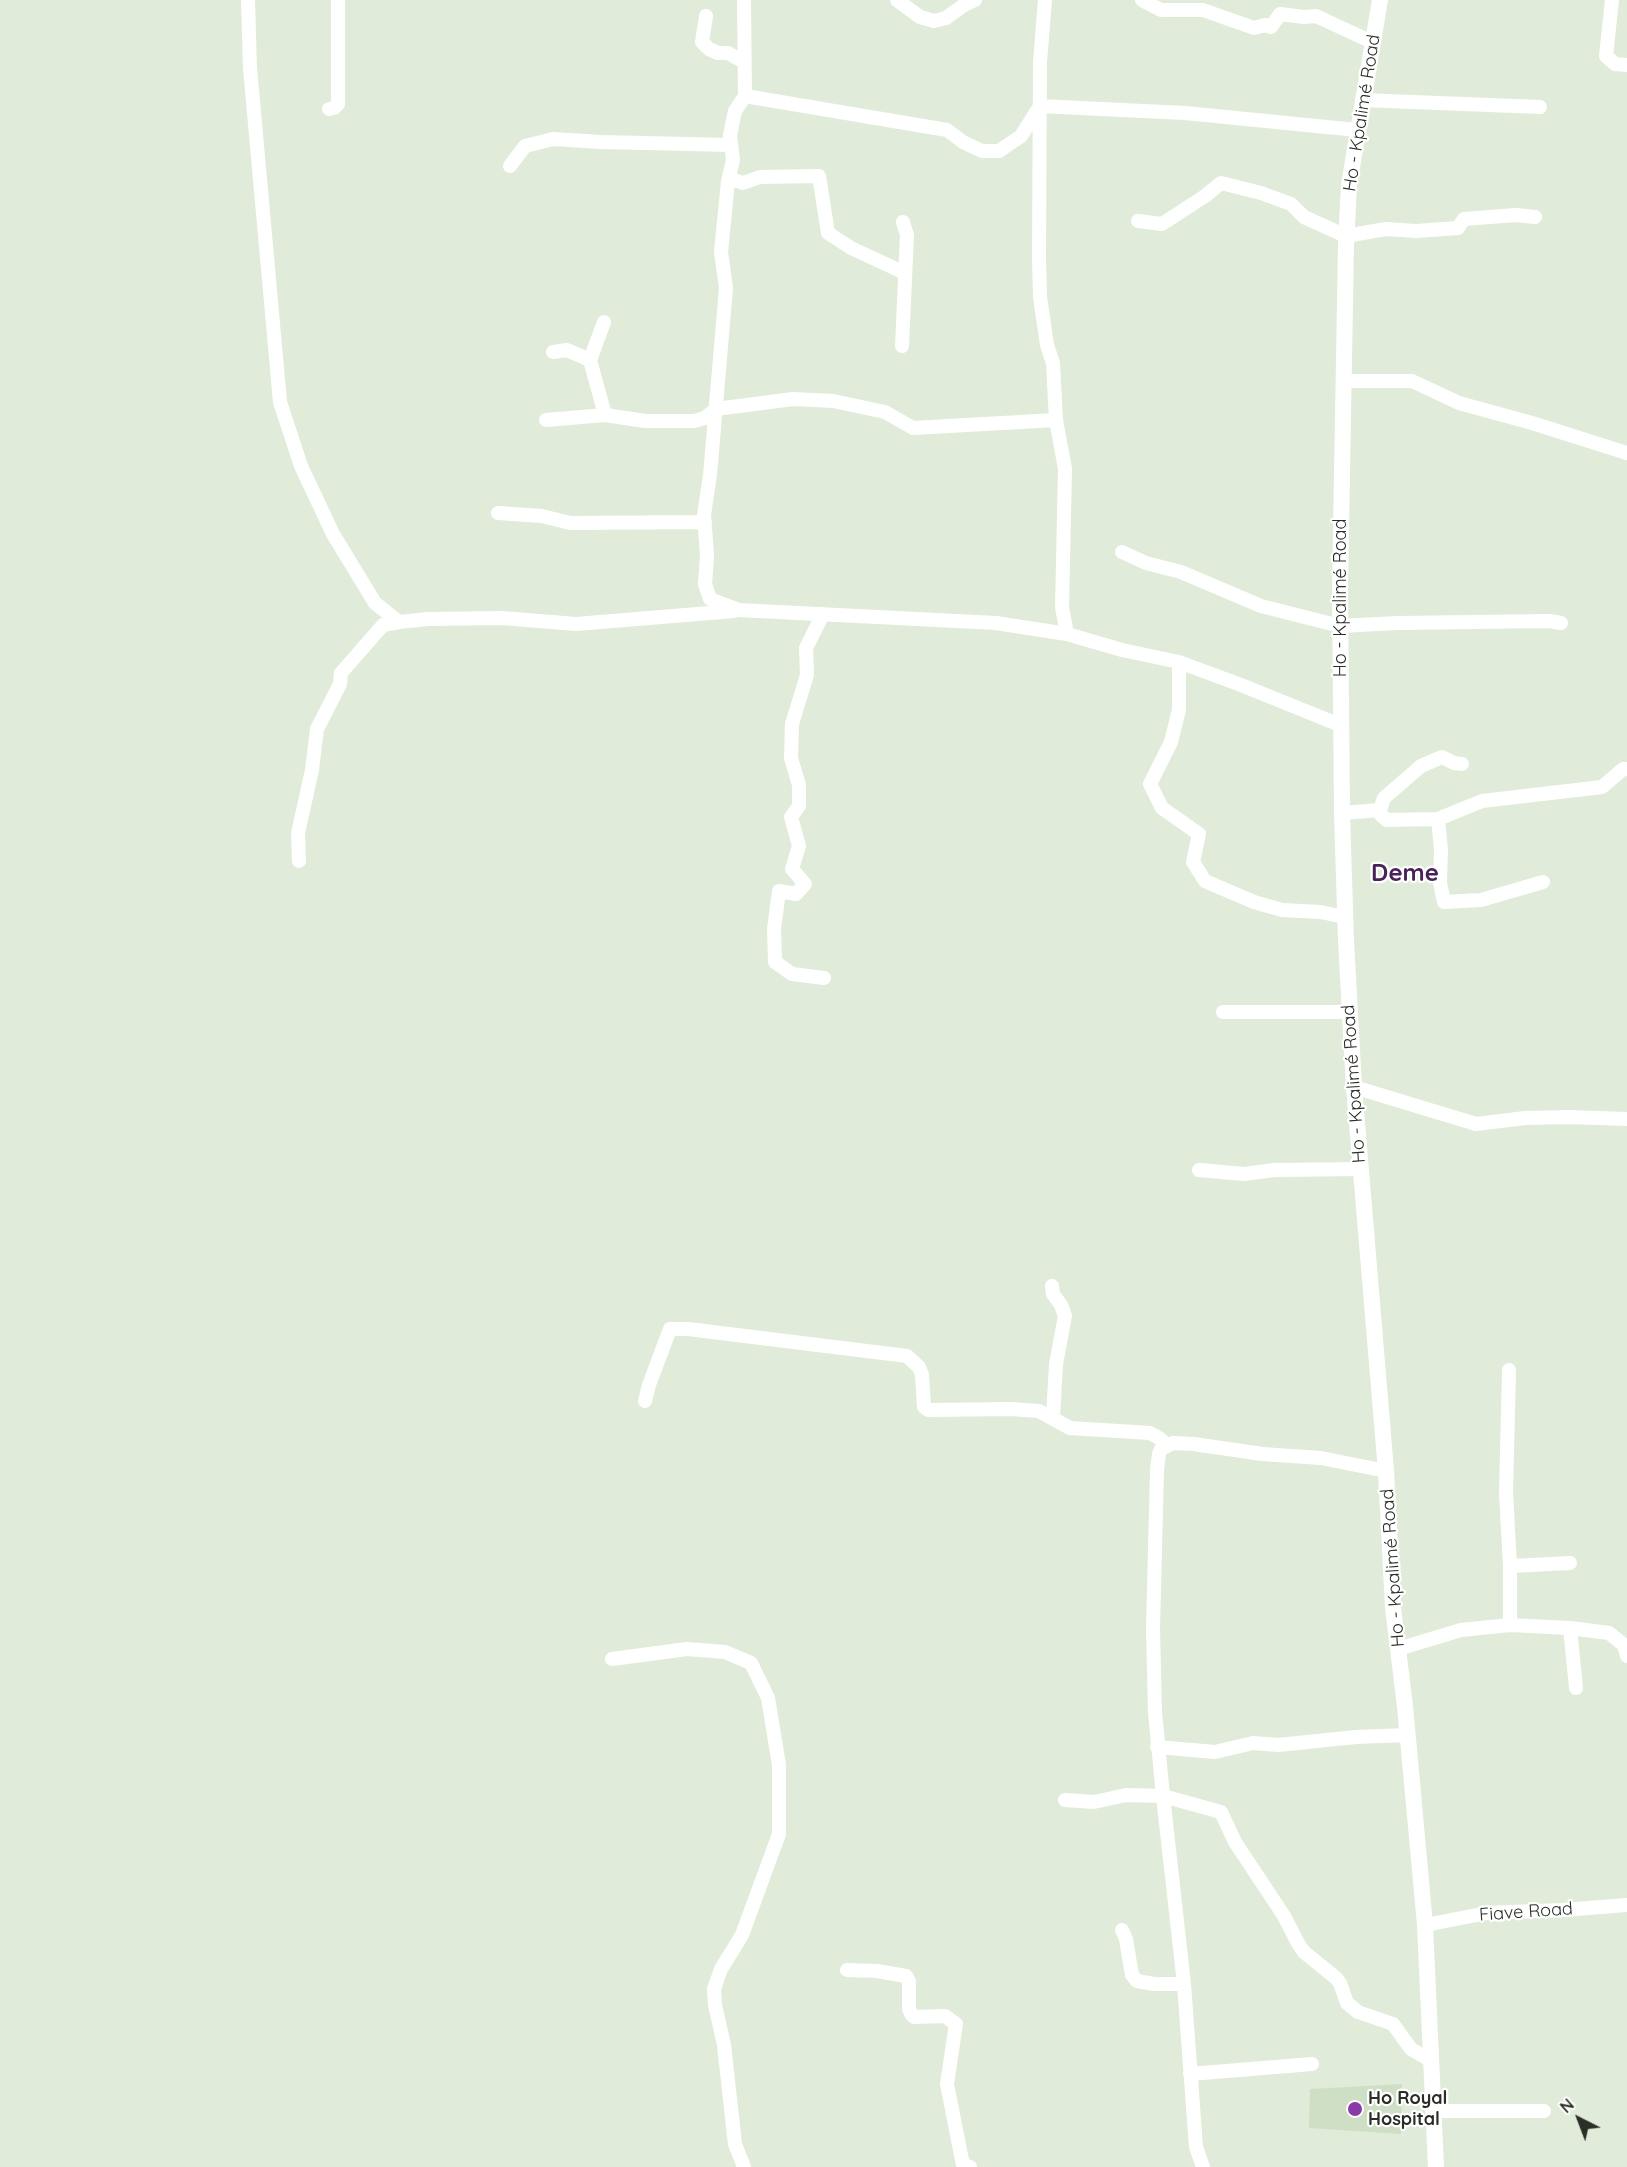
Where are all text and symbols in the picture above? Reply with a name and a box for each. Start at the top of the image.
street label: Ho - Kpalimé Road [1339,33,1385,193]
street label: Ho - Kpalimé Road [1330,519,1352,677]
district label: Deme [1371,860,1439,888]
street label: Ho - Kpalimé Road [1338,1004,1370,1164]
street label: Ho - Kpalimé Road [1377,1488,1409,1648]
street label: Fiave Road [1478,1898,1574,1926]
place label: Ho Royal Hospital [1368,2088,1447,2130]
north arrow [1549,2089,1609,2149]
text: N [1556,2094,1578,2117]
marker: Ho Royal Hospital [1346,2100,1364,2118]

